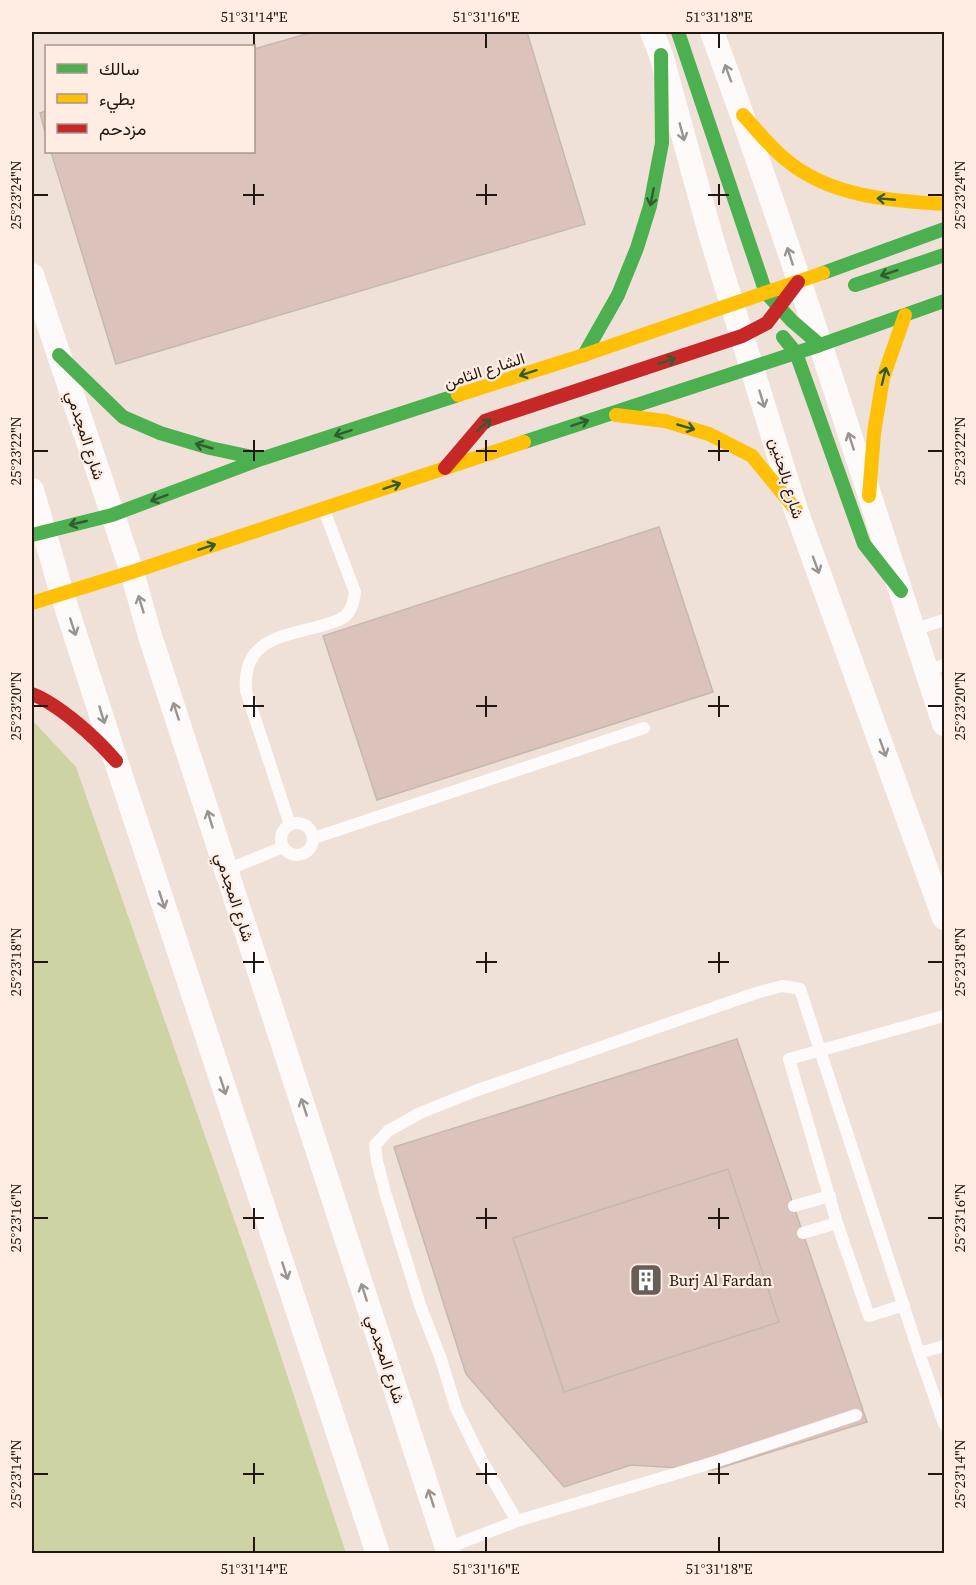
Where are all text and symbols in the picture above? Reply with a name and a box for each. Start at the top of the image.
text: 51°31'14"E [220,6,288,27]
text: 51°31'16"E [452,6,520,27]
text: 51°31'18"E [685,6,753,27]
legend [45,45,255,153]
text: سالك [99,56,139,81]
one-way arrow [721,65,732,83]
text: بطيء [99,86,135,114]
text: مزدحم [99,116,146,141]
one-way arrow [677,122,688,141]
text: 25°23'24"N [5,160,26,230]
text: 25°23'24"N [949,160,970,230]
one-way arrow [646,186,657,206]
one-way arrow [877,193,897,204]
one-way arrow [783,247,794,266]
one-way arrow [880,269,899,280]
street label: الشارع الثامن [441,347,528,394]
one-way arrow [657,354,676,365]
one-way arrow [879,367,891,386]
one-way arrow [519,368,538,379]
street label: شارع المجدمي [58,388,111,483]
one-way arrow [757,389,768,408]
text: 25°23'22"N [5,416,26,486]
text: 25°23'22"N [949,416,970,486]
one-way arrow [570,417,589,428]
one-way arrow [476,418,491,432]
one-way arrow [676,422,695,434]
one-way arrow [334,428,353,439]
one-way arrow [845,432,856,451]
street label: شارع بالحنين [763,435,810,521]
one-way arrow [195,440,214,451]
one-way arrow [382,480,401,491]
one-way arrow [150,493,169,504]
one-way arrow [69,518,88,529]
one-way arrow [197,541,216,552]
one-way arrow [811,555,822,574]
one-way arrow [135,595,146,614]
one-way arrow [68,617,79,636]
text: 25°23'20"N [5,671,26,741]
text: 25°23'20"N [949,671,970,741]
one-way arrow [169,702,180,721]
one-way arrow [97,705,108,724]
one-way arrow [878,738,889,757]
one-way arrow [204,810,215,829]
street label: شارع المجدمي [207,850,260,945]
one-way arrow [158,890,169,909]
text: 25°23'18"N [5,927,26,997]
text: 25°23'18"N [949,927,970,997]
one-way arrow [219,1076,230,1095]
one-way arrow [297,1098,308,1117]
text: 25°23'16"N [5,1183,26,1253]
text: 25°23'16"N [949,1183,970,1253]
one-way arrow [280,1261,291,1280]
building icon: Burj Al Fardan [628,1262,664,1298]
place label: Burj Al Fardan [669,1269,772,1291]
one-way arrow [358,1283,369,1302]
street label: شارع المجدمي [358,1312,411,1407]
text: 25°23'14"N [5,1439,26,1509]
text: 25°23'14"N [949,1439,970,1509]
one-way arrow [425,1489,436,1508]
text: 51°31'14"E [220,1558,288,1579]
text: 51°31'16"E [452,1558,520,1579]
text: 51°31'18"E [685,1558,753,1579]

